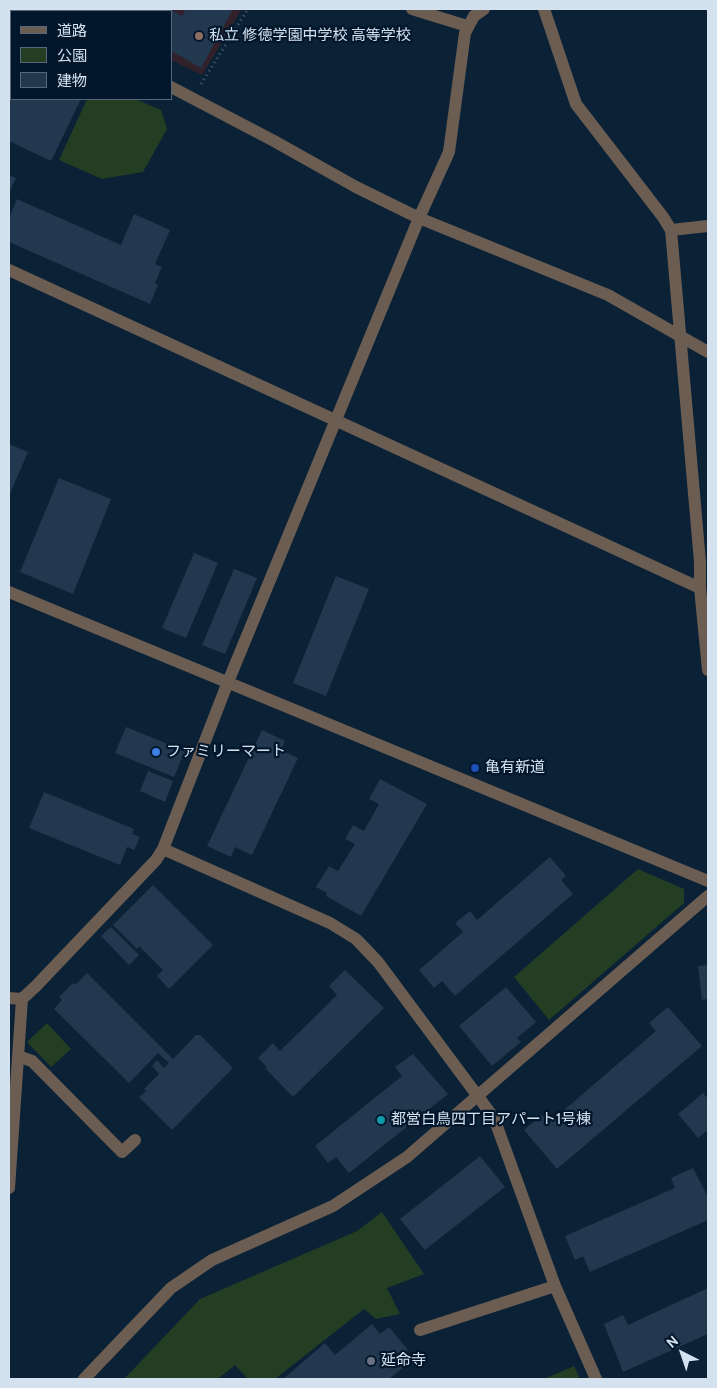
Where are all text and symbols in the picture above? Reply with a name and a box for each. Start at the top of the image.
legend [10,10,172,100]
text: 道路 [57,22,87,40]
place label: 私立 修徳学園中学校 高等学校 [209,27,411,45]
marker: 私立 修徳学園中学校 高等学校 [193,30,205,42]
text: 公園 [57,47,87,65]
text: 建物 [57,72,87,90]
place label: ファミリーマート [166,743,286,761]
marker: ファミリーマート [150,746,162,758]
place label: 亀有新道 [485,759,545,777]
marker: 亀有新道 [469,762,481,774]
place label: 都営白鳥四丁目アパート1号棟 [391,1111,591,1129]
marker: 都営白鳥四丁目アパート1号棟 [375,1114,387,1126]
north arrow [657,1328,707,1378]
text: N [663,1332,682,1352]
place label: 延命寺 [381,1352,426,1370]
marker: 延命寺 [365,1355,377,1367]

